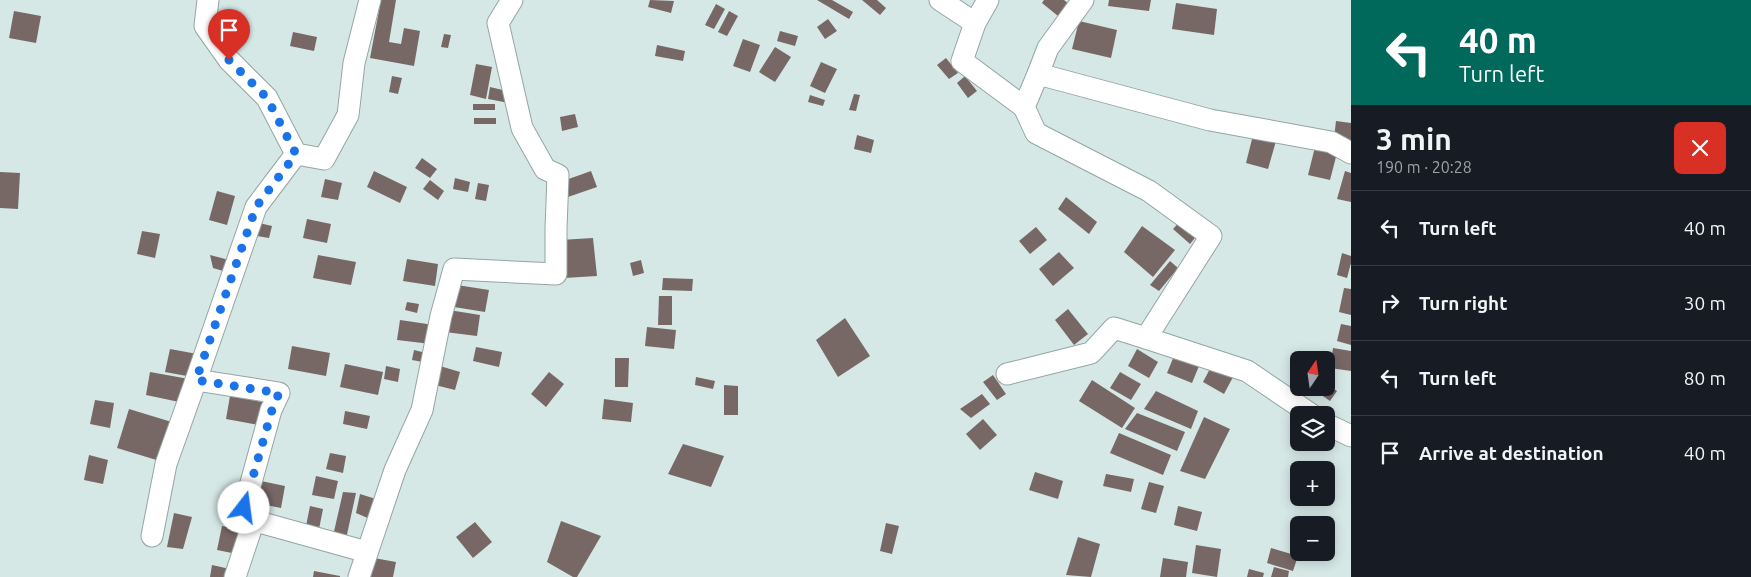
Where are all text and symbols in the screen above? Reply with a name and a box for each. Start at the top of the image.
pin [208,9,250,60]
icon: arrive [215,16,243,44]
icon: left [1376,20,1441,85]
text: 40 m [1459,20,1537,60]
text: Turn left [1459,61,1544,86]
text: 3 min [1376,122,1452,156]
button: close [1674,122,1726,174]
text: 190 m · 20:28 [1376,158,1472,176]
icon: left [1376,214,1404,242]
text: Turn left [1419,217,1497,239]
text: 40 m [1684,217,1726,239]
icon: right [1376,289,1404,317]
text: Turn right [1419,292,1507,314]
text: 30 m [1684,292,1726,314]
north arrow [1290,351,1335,396]
map controls [1290,351,1335,561]
icon: left [1376,364,1404,392]
text: Turn left [1419,367,1497,389]
text: 80 m [1684,367,1726,389]
button: layers [1290,406,1335,451]
icon: arrive [1376,439,1404,467]
text: Arrive at destination [1419,442,1604,464]
text: 40 m [1684,442,1726,464]
button: + [1290,461,1335,506]
position arrow [217,481,269,533]
button: − [1290,516,1335,561]

